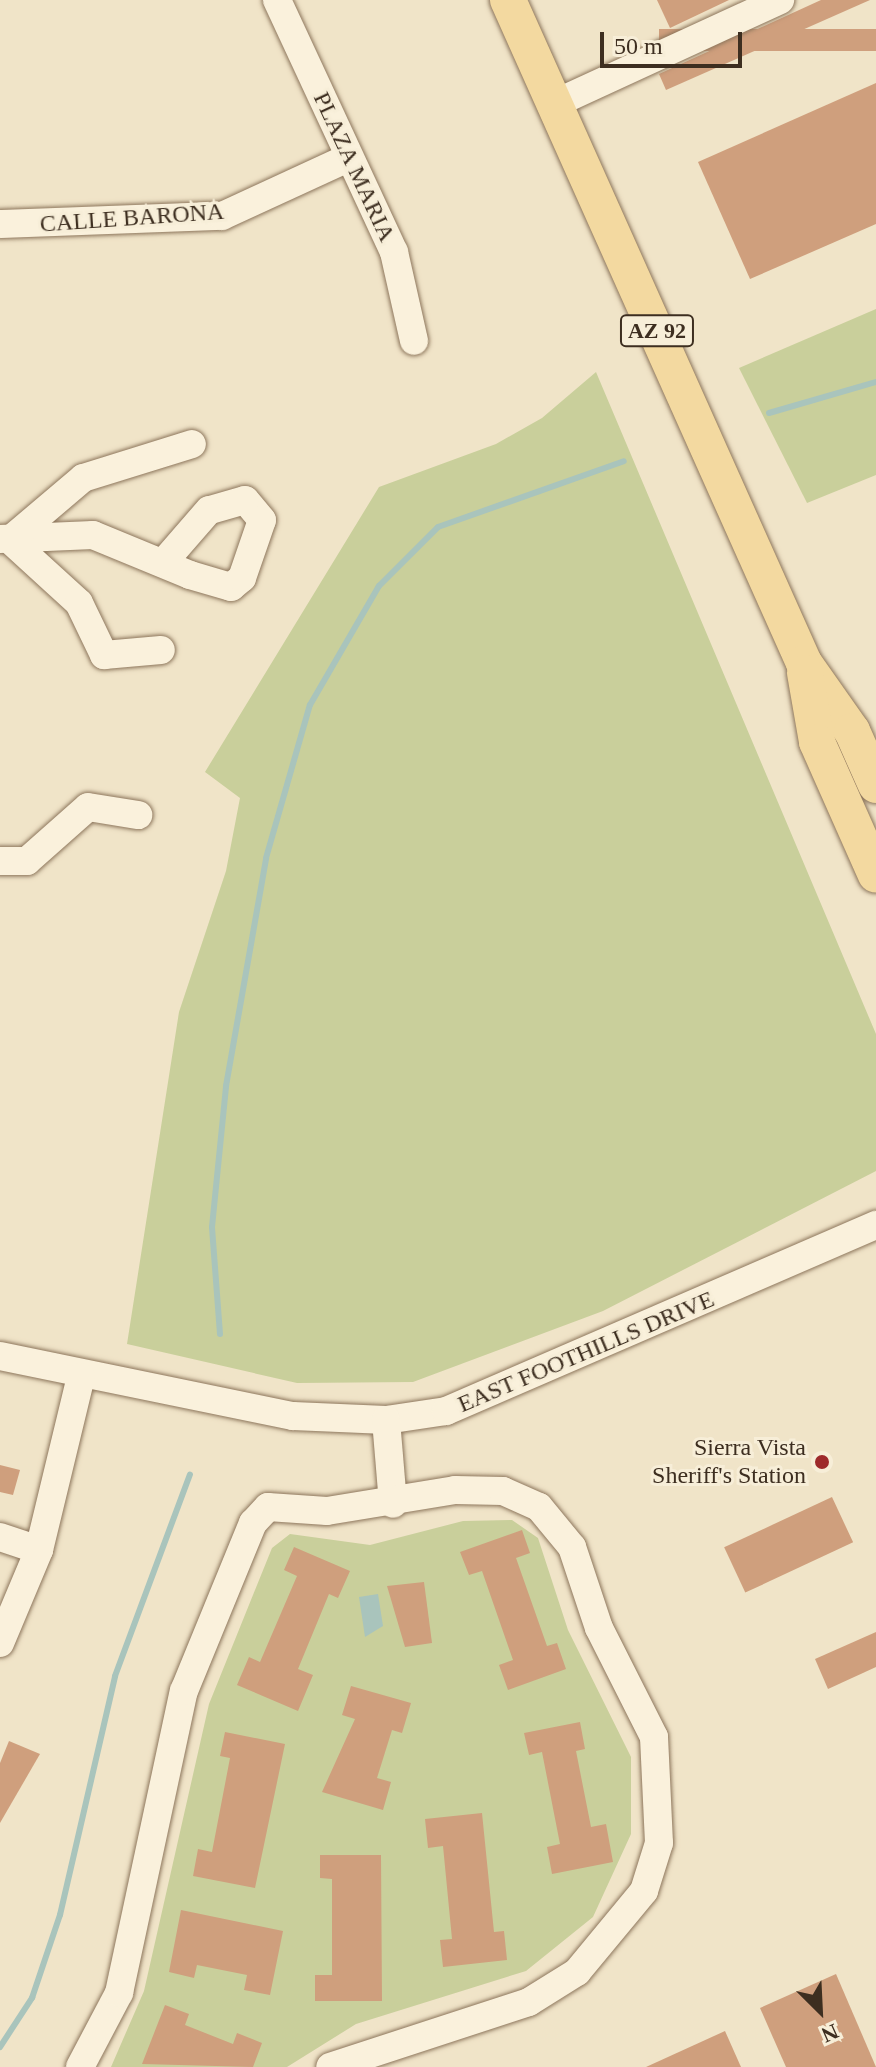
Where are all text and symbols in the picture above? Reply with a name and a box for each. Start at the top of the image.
scale bar [604,16,746,66]
text: 50 m [614,33,663,59]
street label: PLAZA MARIA [306,87,402,247]
street label: CALLE BARONA [39,197,225,239]
road number: AZ 92 [619,313,695,349]
street label: EAST FOOTHILLS DRIVE [453,1285,719,1419]
place label: Sierra Vista Sheriff's Station [652,1434,806,1490]
marker: Sierra Vista Sheriff's Station [813,1453,831,1471]
north arrow [780,1971,860,2051]
text: N [818,2019,842,2048]

